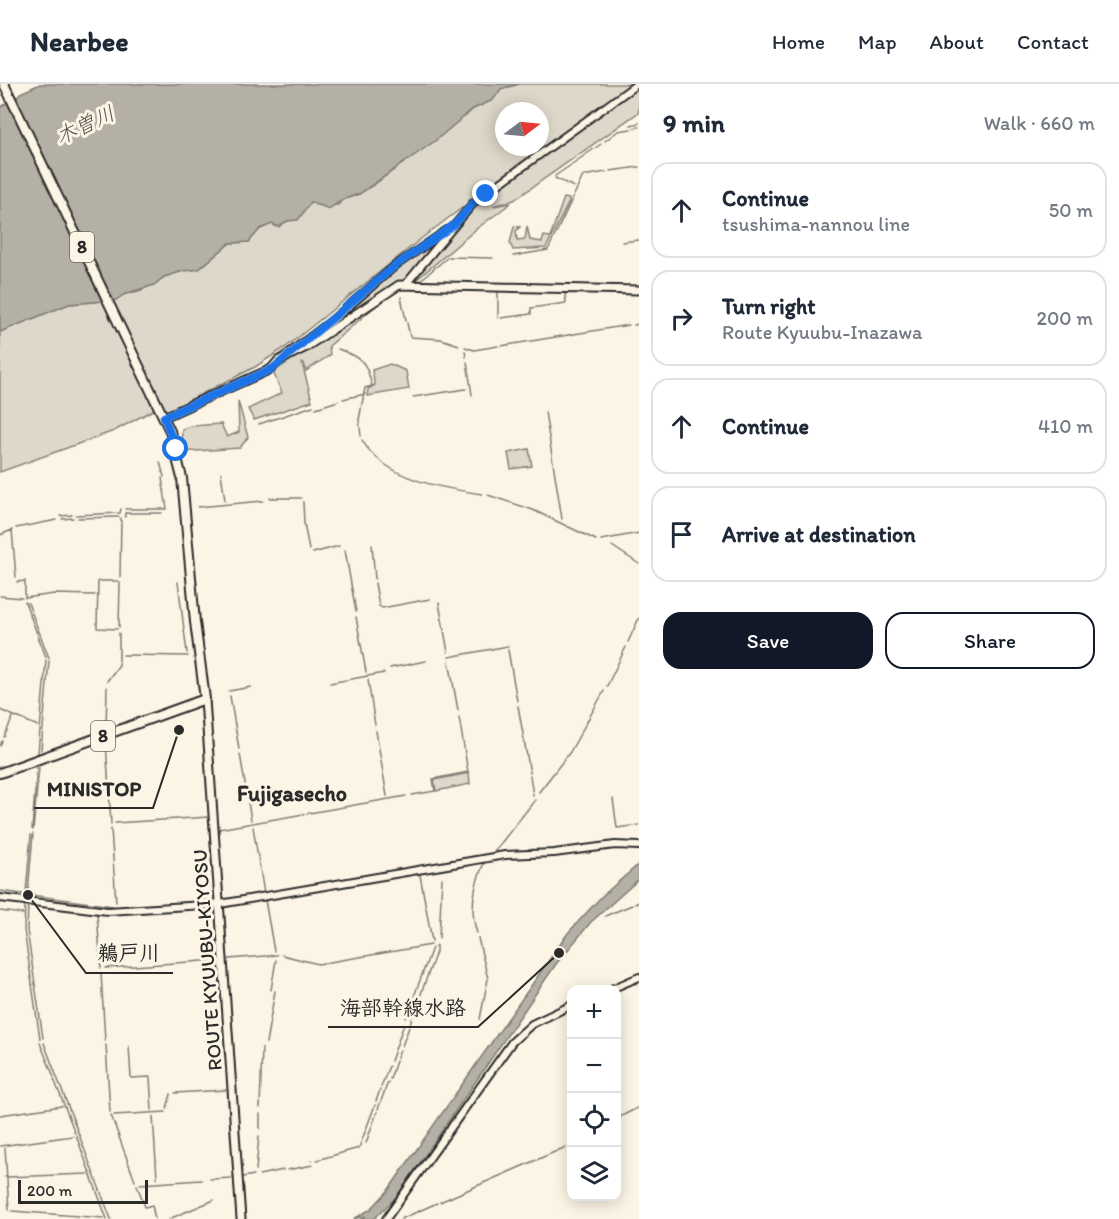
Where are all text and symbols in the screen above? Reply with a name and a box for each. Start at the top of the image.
text: Nearbee [30,24,129,58]
text: Home [772,29,825,54]
text: Map [858,29,897,54]
text: About [930,29,984,54]
text: Contact [1017,29,1089,54]
water label: 木曽川 [51,100,119,149]
north arrow [495,102,549,156]
text: 9 min [663,107,725,139]
text: Walk · 660 m [984,111,1095,135]
route end [472,180,498,206]
text: Continue [722,185,809,212]
icon: ahead [665,194,698,227]
text: 50 m [1049,198,1093,222]
text: tsushima-nannou line [722,212,910,236]
road number: 8 [70,232,94,262]
text: Turn right [722,293,816,320]
icon: right [665,302,698,335]
text: 200 m [1037,306,1093,330]
text: Route Kyuubu-Inazawa [722,320,922,344]
icon: ahead [665,410,698,443]
text: Continue [722,413,809,440]
text: 410 m [1038,414,1093,438]
route start [162,435,188,461]
icon: arrive [665,518,698,551]
text: Arrive at destination [722,521,916,548]
button: Save [663,612,873,669]
button: Share [885,612,1095,669]
road number: 8 [91,721,115,751]
callout: MINISTOP [34,769,153,808]
text: MINISTOP [47,776,141,801]
district label: Fujigasecho [237,780,347,807]
street label: ROUTE KYUUBU-KIYOSU [187,849,227,1071]
callout: 鵜戸川 [86,934,173,973]
text: 鵜戸川 [98,940,161,965]
map controls [567,985,621,1201]
button: + [567,985,621,1039]
callout: 海部幹線水路 [328,988,478,1027]
text: 海部幹線水路 [340,995,466,1020]
button: − [567,1039,621,1093]
button: locate [567,1093,621,1147]
button: layers [567,1147,621,1201]
scale bar [18,1177,148,1204]
text: 200 m [27,1181,72,1200]

